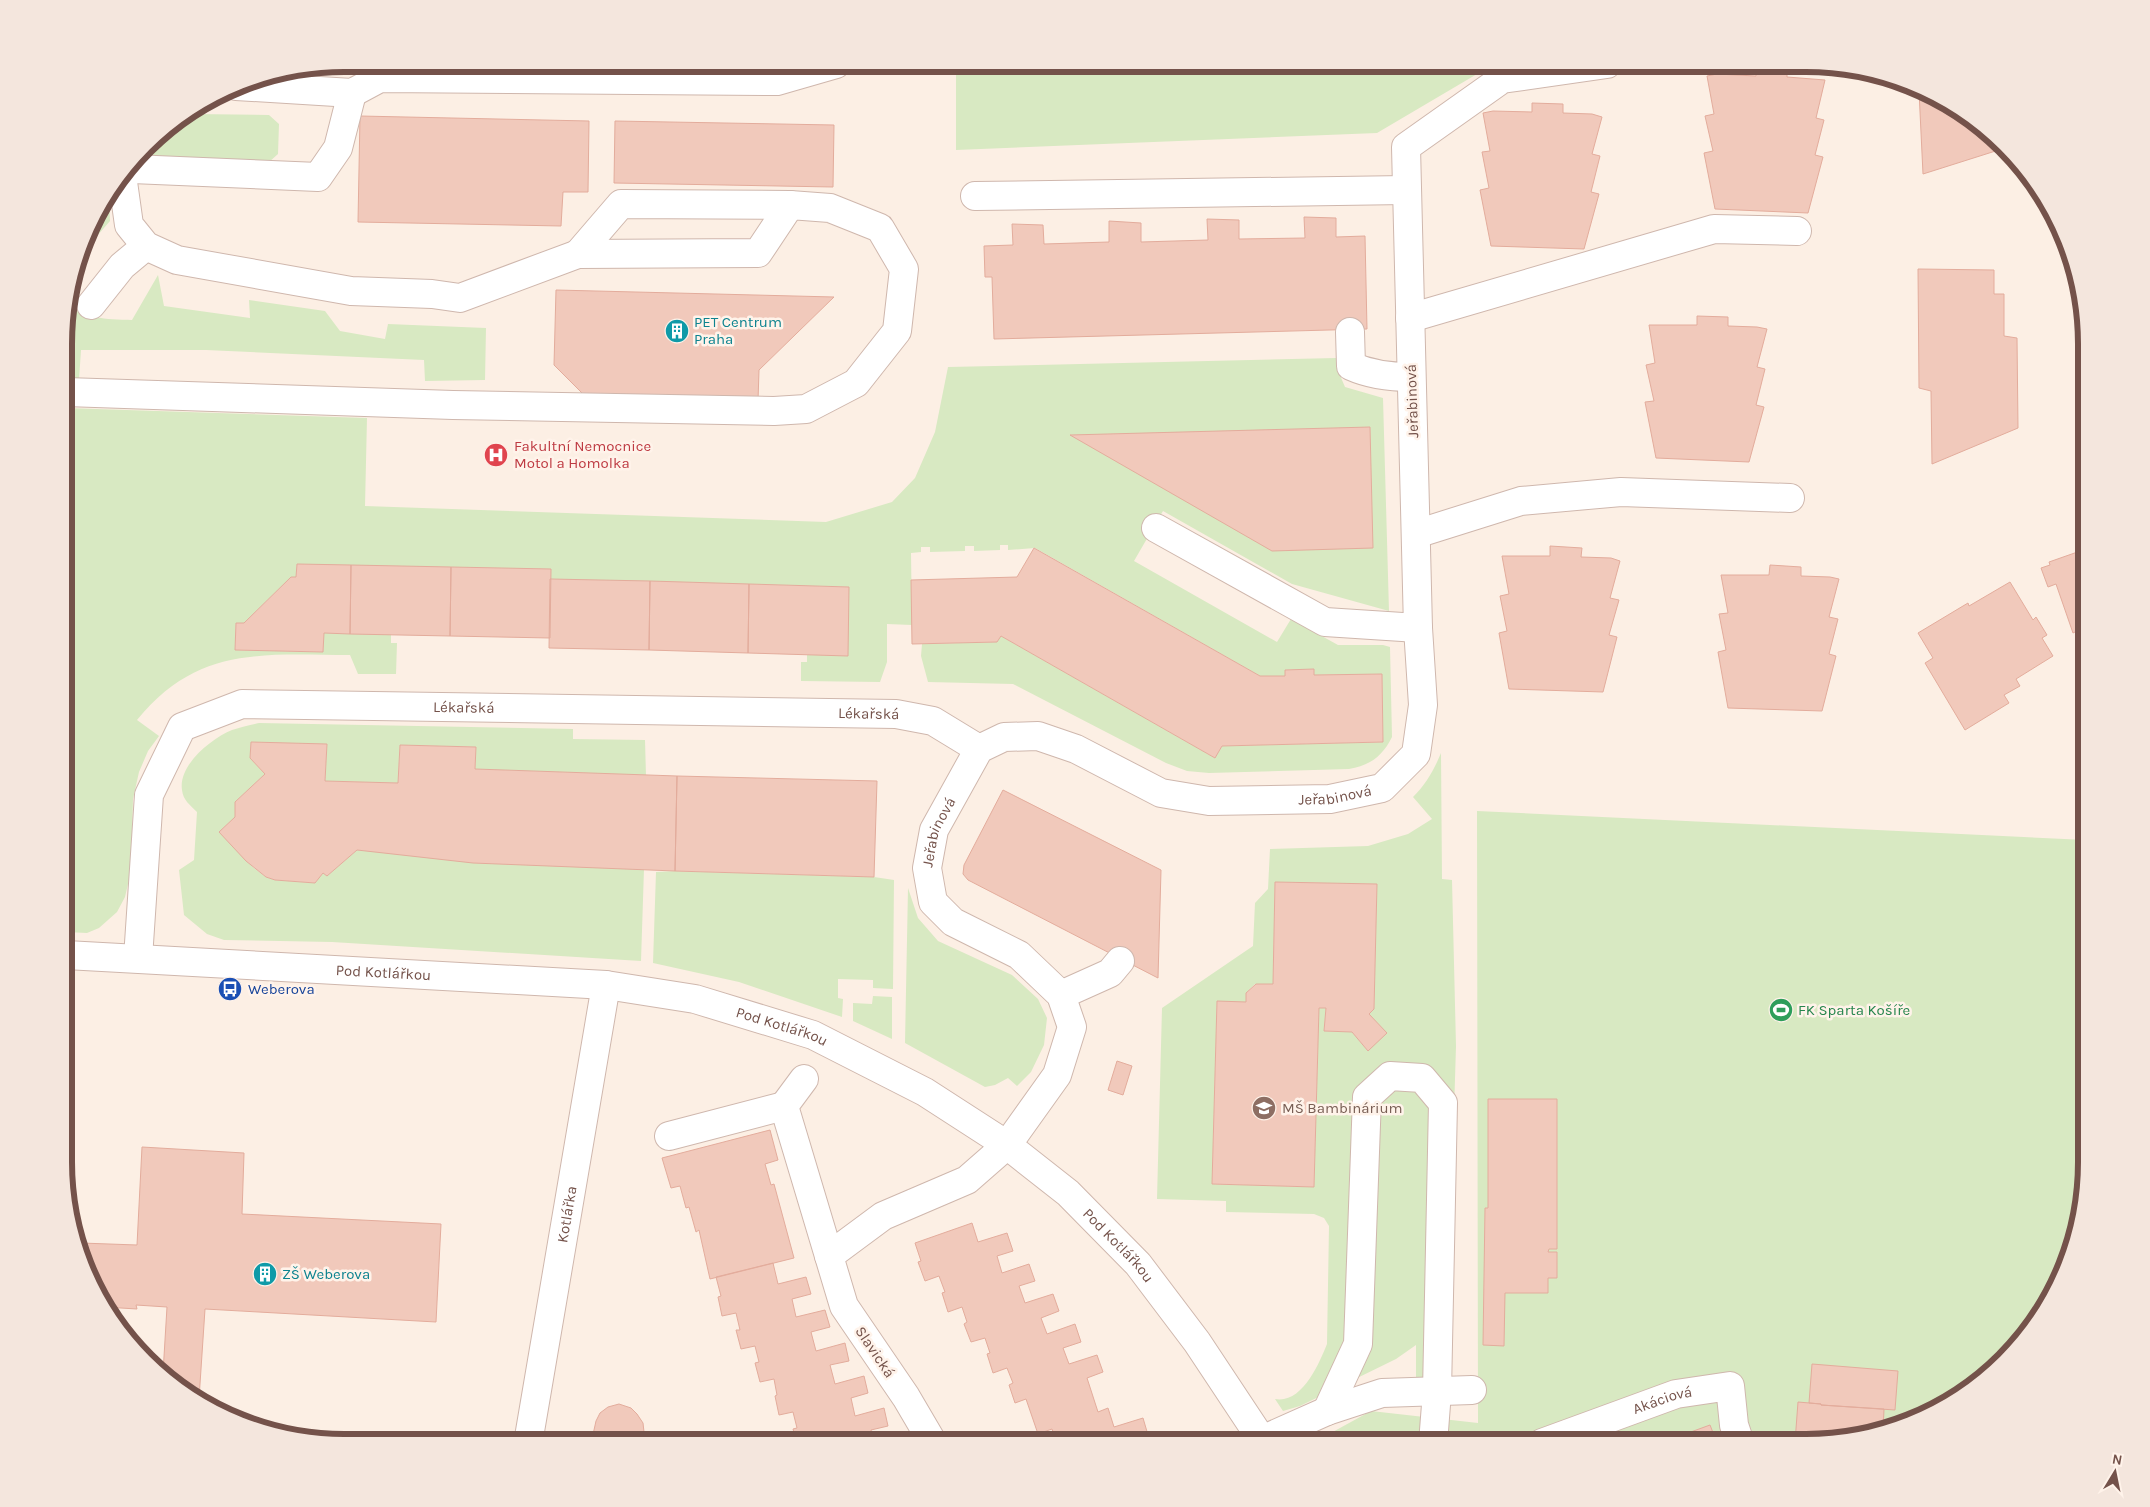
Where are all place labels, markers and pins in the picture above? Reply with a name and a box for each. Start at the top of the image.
place label: PET Centrum Praha [694,313,782,348]
building icon: PET Centrum Praha [664,318,690,344]
place label: Fakultní Nemocnice Motol a Homolka [514,437,651,472]
hospital icon: Fakultní Nemocnice Motol a Homolka [483,442,509,468]
bus stop icon: Weberova [217,976,243,1002]
place label: Weberova [248,980,315,998]
sports icon: FK Sparta Košíře [1768,997,1794,1023]
place label: FK Sparta Košíře [1798,1001,1910,1019]
school or university icon: MŠ Bambinárium [1251,1095,1277,1121]
place label: MŠ Bambinárium [1282,1099,1403,1117]
building icon: ZŠ Weberova [252,1261,278,1287]
place label: ZŠ Weberova [282,1265,370,1283]

